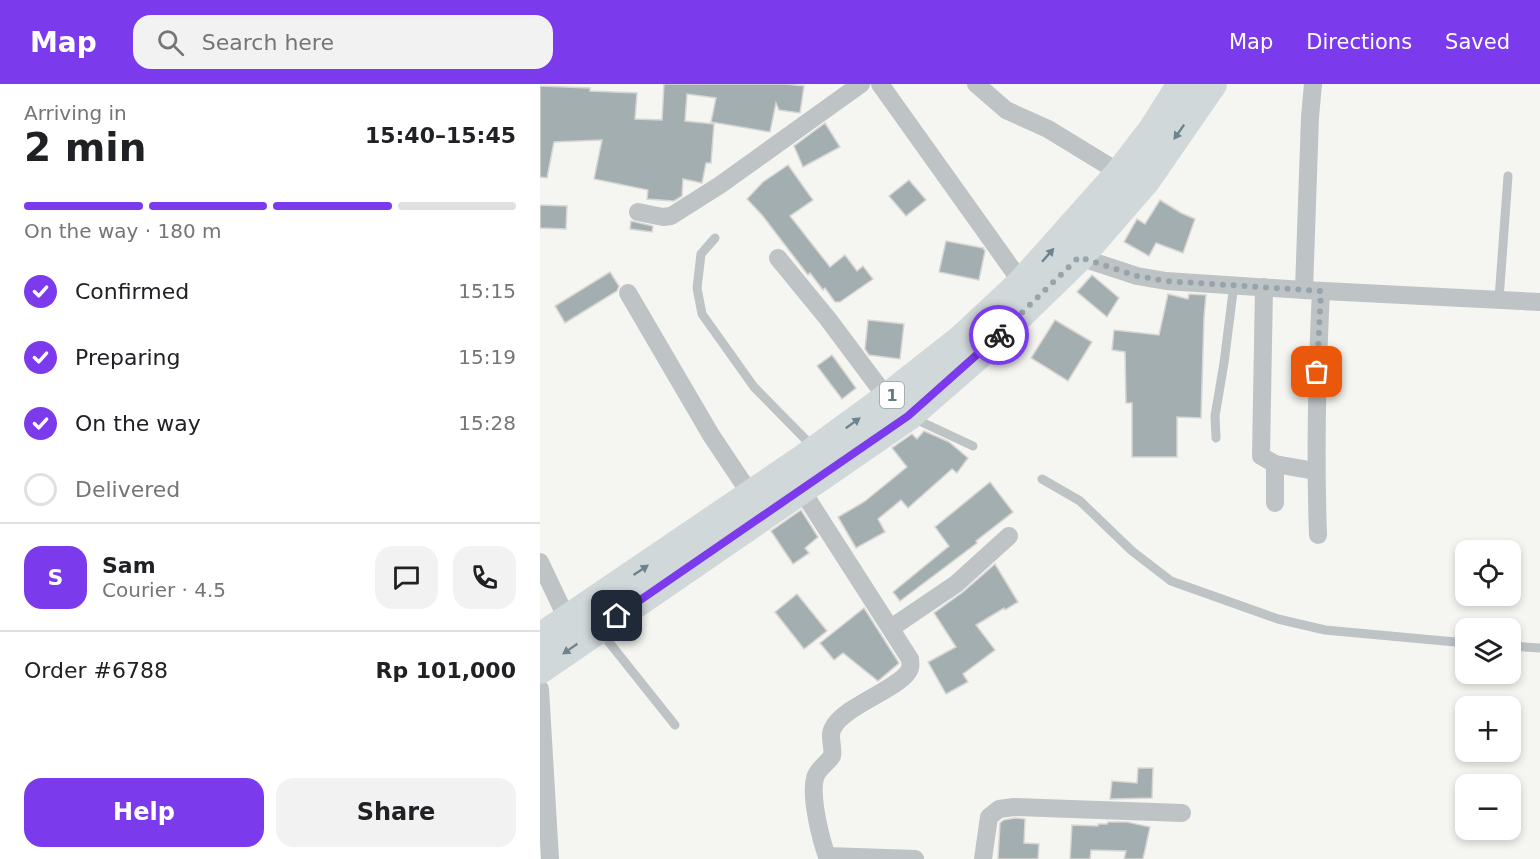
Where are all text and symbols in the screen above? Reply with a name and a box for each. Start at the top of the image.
search box [133,15,553,69]
text: Map [30,26,97,59]
icon: search [154,26,187,59]
text: Search here [202,30,334,55]
text: Map [1229,30,1273,54]
text: Directions [1306,30,1412,54]
text: Saved [1445,30,1510,54]
text: Arriving in [24,101,127,125]
text: 15:40–15:45 [365,123,516,148]
one-way arrow [1173,124,1185,140]
text: 2 min [24,125,146,170]
text: On the way · 180 m [24,219,222,243]
one-way arrow [1041,247,1054,263]
icon: check [24,275,57,308]
text: Confirmed [75,279,189,304]
text: 15:15 [458,279,516,303]
courier [969,305,1029,365]
icon: bike [983,319,1016,352]
icon: check [24,341,57,374]
text: Preparing [75,345,181,370]
text: 15:19 [458,345,516,369]
pin [1291,346,1342,397]
icon: bag [1300,355,1333,388]
road number: 1 [880,382,904,408]
icon: check [24,407,57,440]
text: On the way [75,411,201,436]
text: 15:28 [458,411,516,435]
one-way arrow [844,417,860,429]
text: Delivered [75,477,180,502]
map controls [1455,540,1521,840]
button: locate [1455,540,1521,606]
button: chat [375,546,438,609]
button: phone [453,546,516,609]
text: Sam [102,553,156,578]
one-way arrow [632,564,649,575]
text: S [48,565,63,590]
text: Courier · 4.5 [102,578,226,602]
pin [591,590,642,641]
icon: home [600,599,633,632]
button: layers [1455,618,1521,684]
one-way arrow [562,643,578,654]
text: Order #6788 [24,658,168,683]
text: Rp 101,000 [375,658,516,683]
button: + [1455,696,1521,762]
button: − [1455,774,1521,840]
button: Help [24,778,264,847]
button: Share [276,778,516,847]

